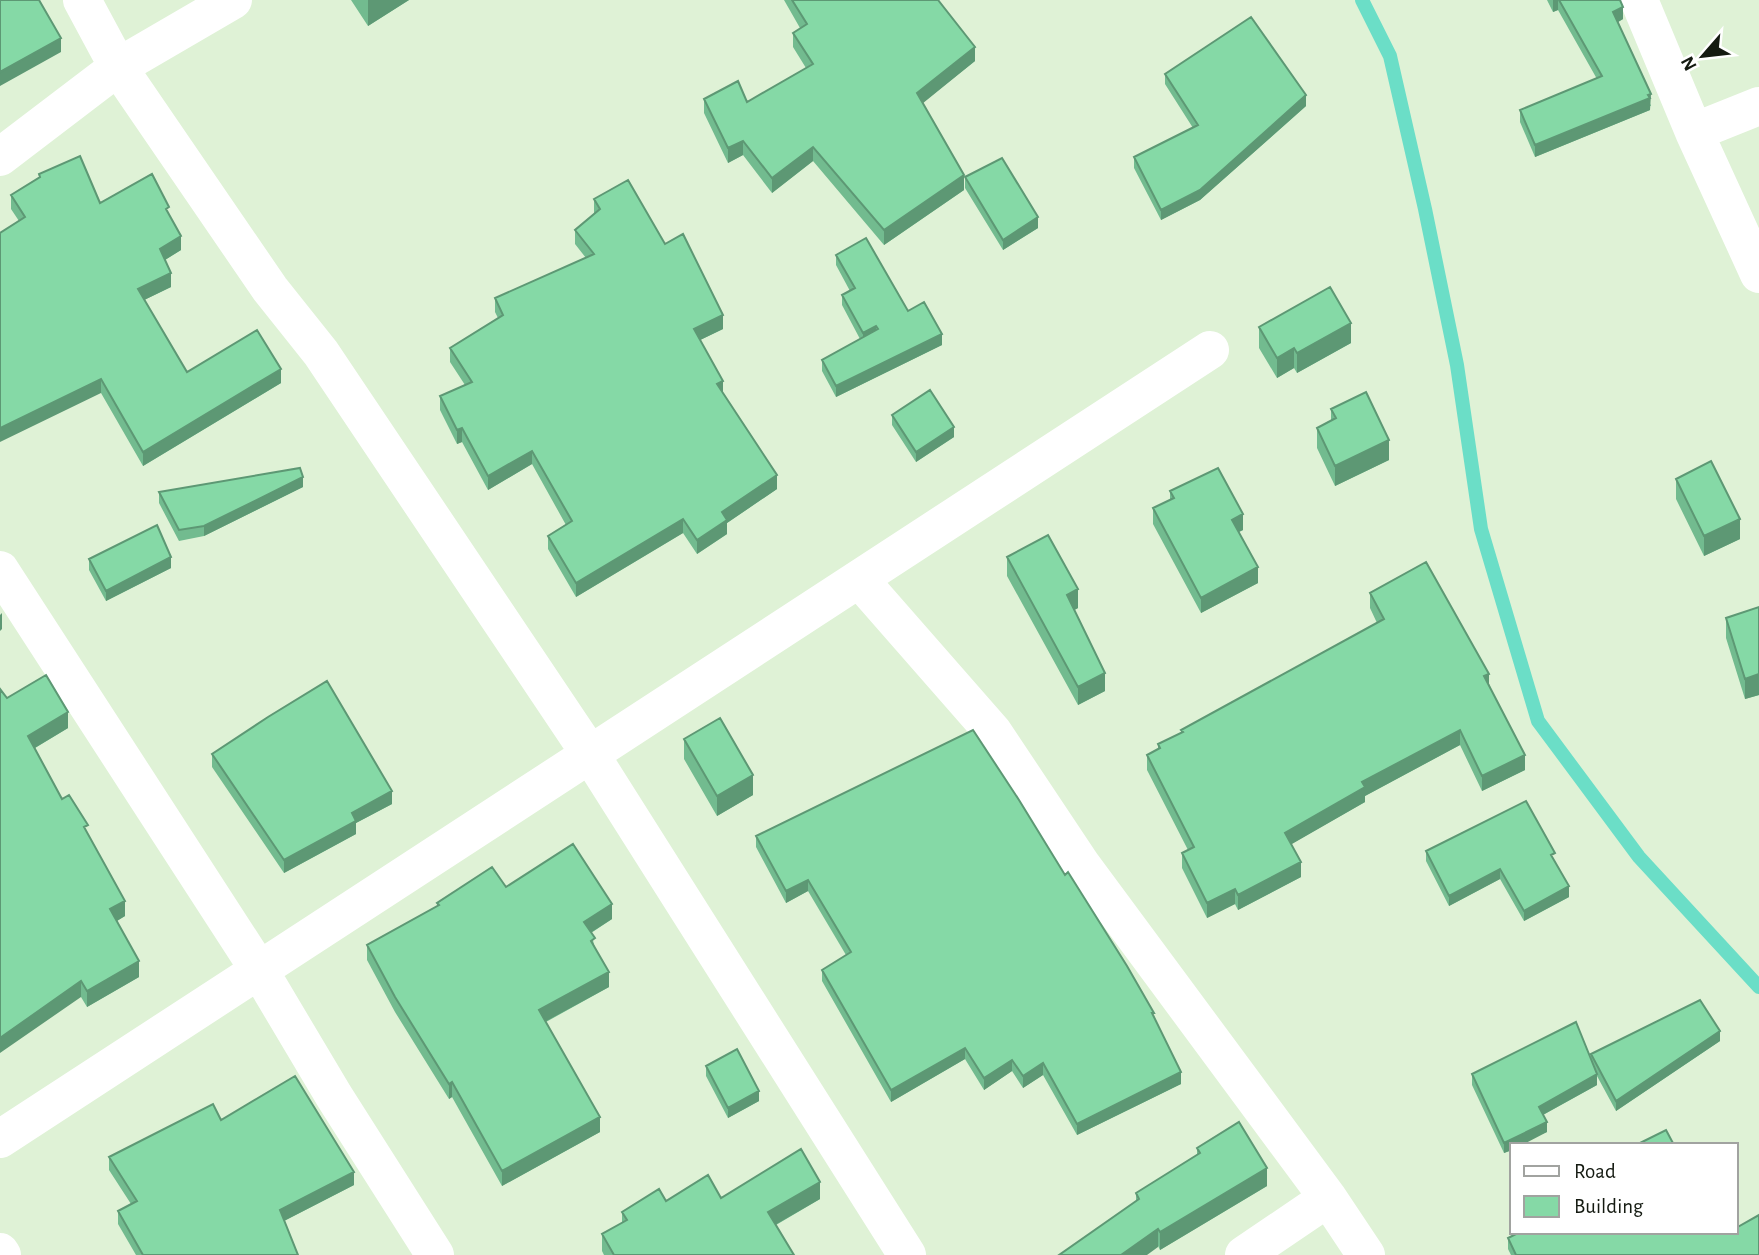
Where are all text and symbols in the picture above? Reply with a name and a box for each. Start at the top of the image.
north arrow [1668,21,1738,91]
text: N [1678,53,1701,74]
legend [1510,1143,1738,1234]
text: Road [1574,1161,1616,1182]
text: Building [1574,1196,1644,1217]

